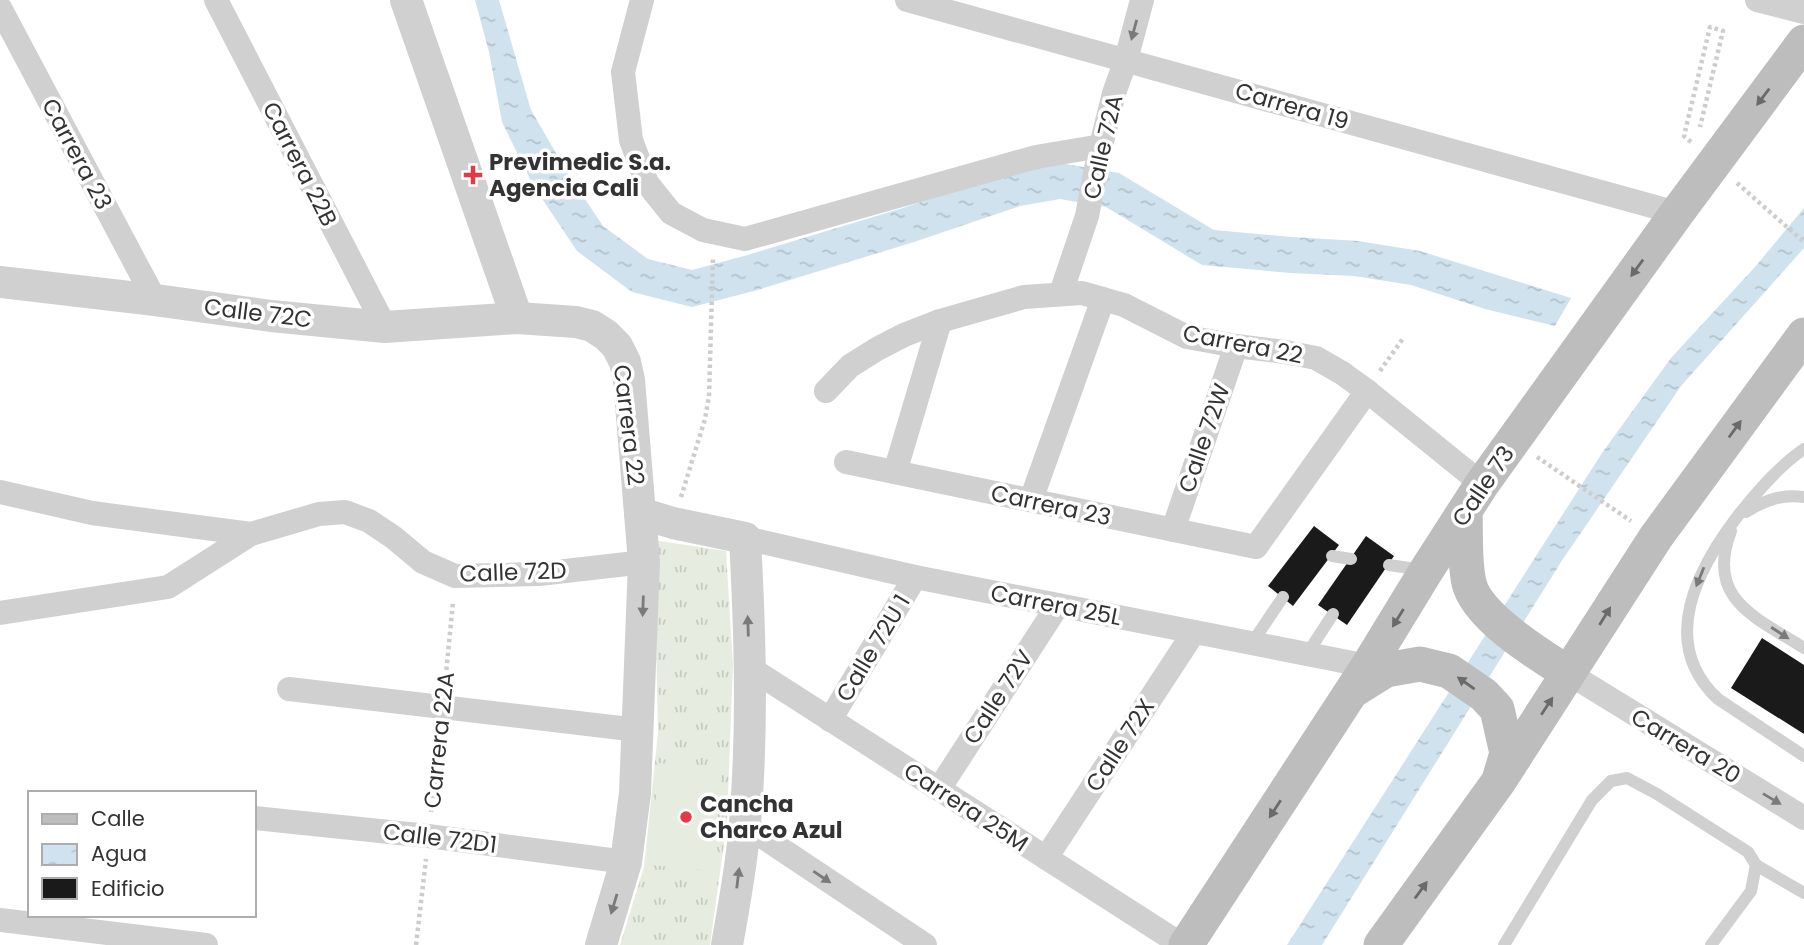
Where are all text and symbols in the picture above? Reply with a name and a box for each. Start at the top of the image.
one-way arrow [1128,20,1138,41]
street label: Carrera 19 [1231,75,1353,137]
one-way arrow [1756,87,1771,105]
street label: Calle 72A [1075,92,1131,202]
street label: Carrera 23 [34,93,120,215]
street label: Carrera 22B [255,96,345,232]
place label: Previmedic S.a. Agencia Cali [489,146,671,204]
marker: Previmedic S.a. Agencia Cali [463,165,483,185]
one-way arrow [1630,259,1644,277]
street label: Calle 72C [202,291,314,335]
street label: Carrera 22 [1180,317,1306,371]
street label: Carrera 22 [606,363,652,487]
street label: Calle 72W [1170,379,1238,497]
one-way arrow [1728,420,1742,439]
street label: Calle 73 [1444,439,1522,533]
street label: Carrera 23 [988,477,1114,533]
street label: Calle 72D [459,554,567,590]
one-way arrow [1694,566,1705,587]
street label: Carrera 25L [988,577,1124,633]
street label: Calle 72U 1 [828,588,918,708]
one-way arrow [637,595,648,617]
one-way arrow [1598,606,1611,626]
one-way arrow [1392,608,1405,627]
one-way arrow [743,615,754,637]
one-way arrow [1771,627,1790,640]
street label: Calle 72V [956,643,1041,750]
street label: Carrera 22A [416,670,462,810]
one-way arrow [1457,676,1475,690]
street label: Calle 72X [1078,692,1162,798]
one-way arrow [1540,697,1553,716]
street label: Carrera 20 [1625,701,1747,791]
street label: Carrera 25M [898,755,1034,859]
place label: Cancha Charco Azul [700,788,843,846]
legend [28,791,256,917]
one-way arrow [1763,793,1782,805]
one-way arrow [1268,799,1281,818]
text: Calle [91,804,145,833]
marker: Cancha Charco Azul [678,809,694,825]
street label: Calle 72D1 [381,815,499,861]
text: Agua [91,839,147,868]
one-way arrow [733,867,744,889]
one-way arrow [813,870,832,883]
text: Edificio [91,874,165,903]
one-way arrow [1414,881,1428,899]
one-way arrow [608,894,618,915]

